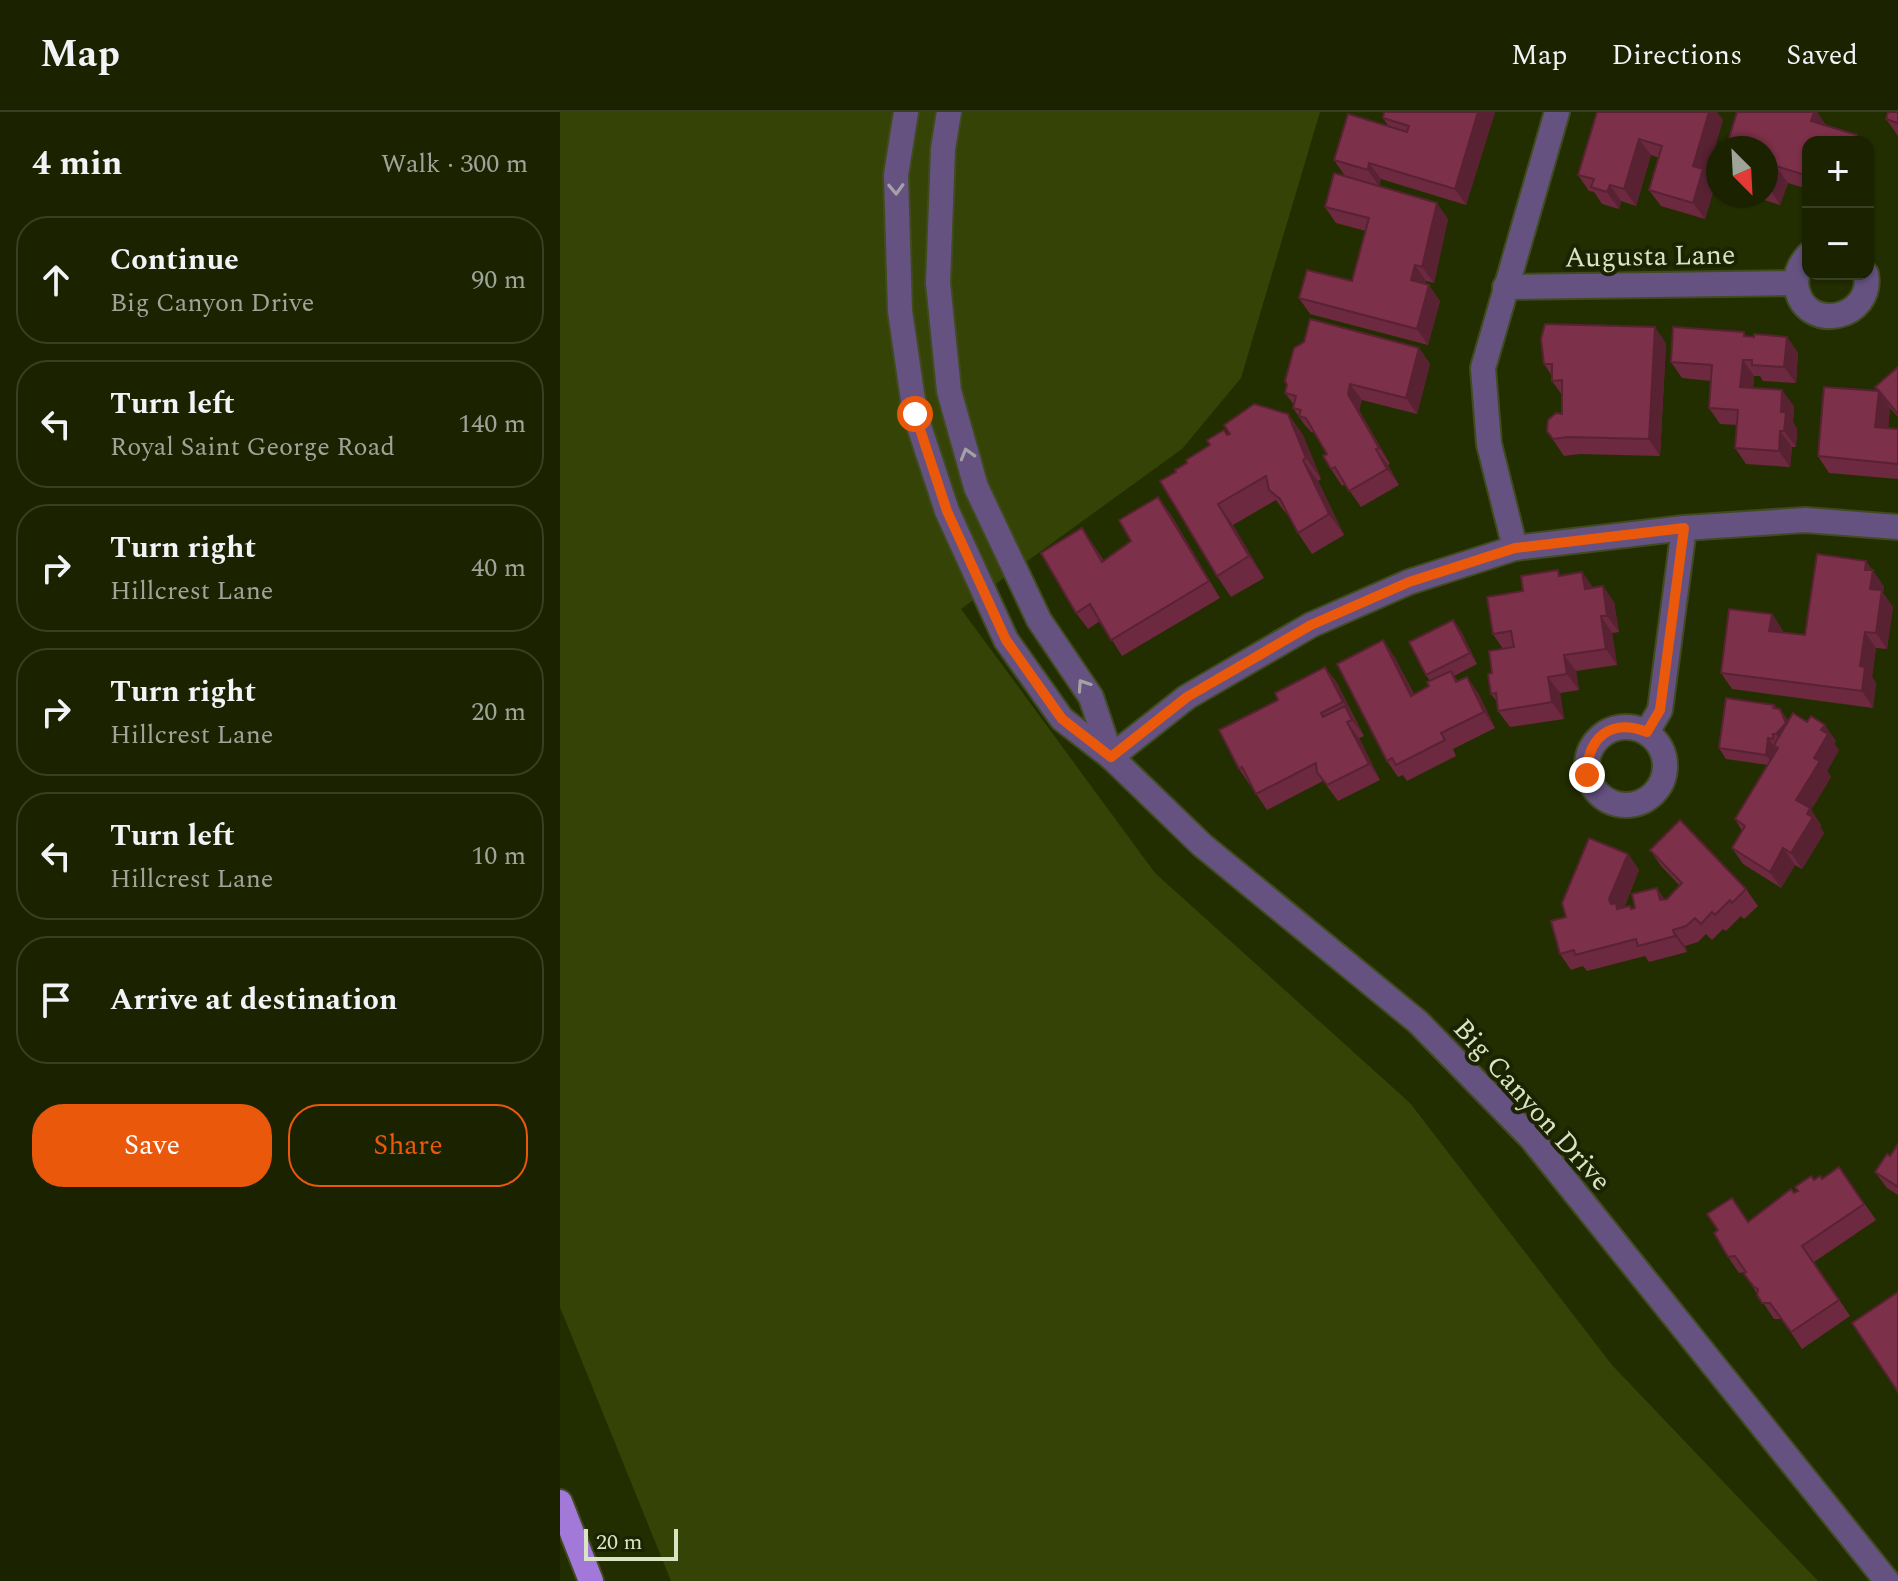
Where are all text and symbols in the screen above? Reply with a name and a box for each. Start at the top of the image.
text: Map [40,26,120,84]
text: Map [1511,34,1568,77]
text: Directions [1612,34,1742,77]
text: Saved [1786,34,1858,77]
north arrow [1706,136,1778,208]
map controls [1802,136,1874,280]
button: + [1802,136,1874,208]
text: 4 min [32,138,122,190]
text: Walk · 300 m [381,144,528,184]
one-way arrow [888,183,905,196]
button: − [1802,208,1874,280]
street label: Augusta Lane [1564,234,1736,279]
text: Continue [110,237,239,283]
icon: ahead [34,258,78,302]
text: 90 m [471,260,526,300]
text: Big Canyon Drive [110,283,314,323]
text: Turn left [110,381,235,427]
route start [897,396,933,432]
icon: left [34,402,78,446]
text: 140 m [458,404,526,444]
text: Royal Saint George Road [110,427,395,467]
one-way arrow [960,447,976,461]
text: Turn right [110,525,256,571]
icon: right [34,546,78,590]
text: 40 m [471,548,526,588]
text: Hillcrest Lane [110,571,273,611]
text: Turn right [110,669,256,715]
one-way arrow [1078,679,1093,693]
icon: right [34,690,78,734]
text: 20 m [471,692,526,732]
text: Hillcrest Lane [110,715,273,755]
route end [1569,757,1605,793]
text: Turn left [110,813,235,859]
icon: left [34,834,78,878]
text: 10 m [471,836,526,876]
text: Hillcrest Lane [110,859,273,899]
text: Arrive at destination [110,977,397,1023]
icon: arrive [34,978,78,1022]
street label: Big Canyon Drive [1442,1009,1621,1201]
button: Save [32,1104,272,1187]
button: Share [288,1104,528,1187]
scale bar [584,1525,678,1561]
text: 20 m [596,1526,642,1559]

